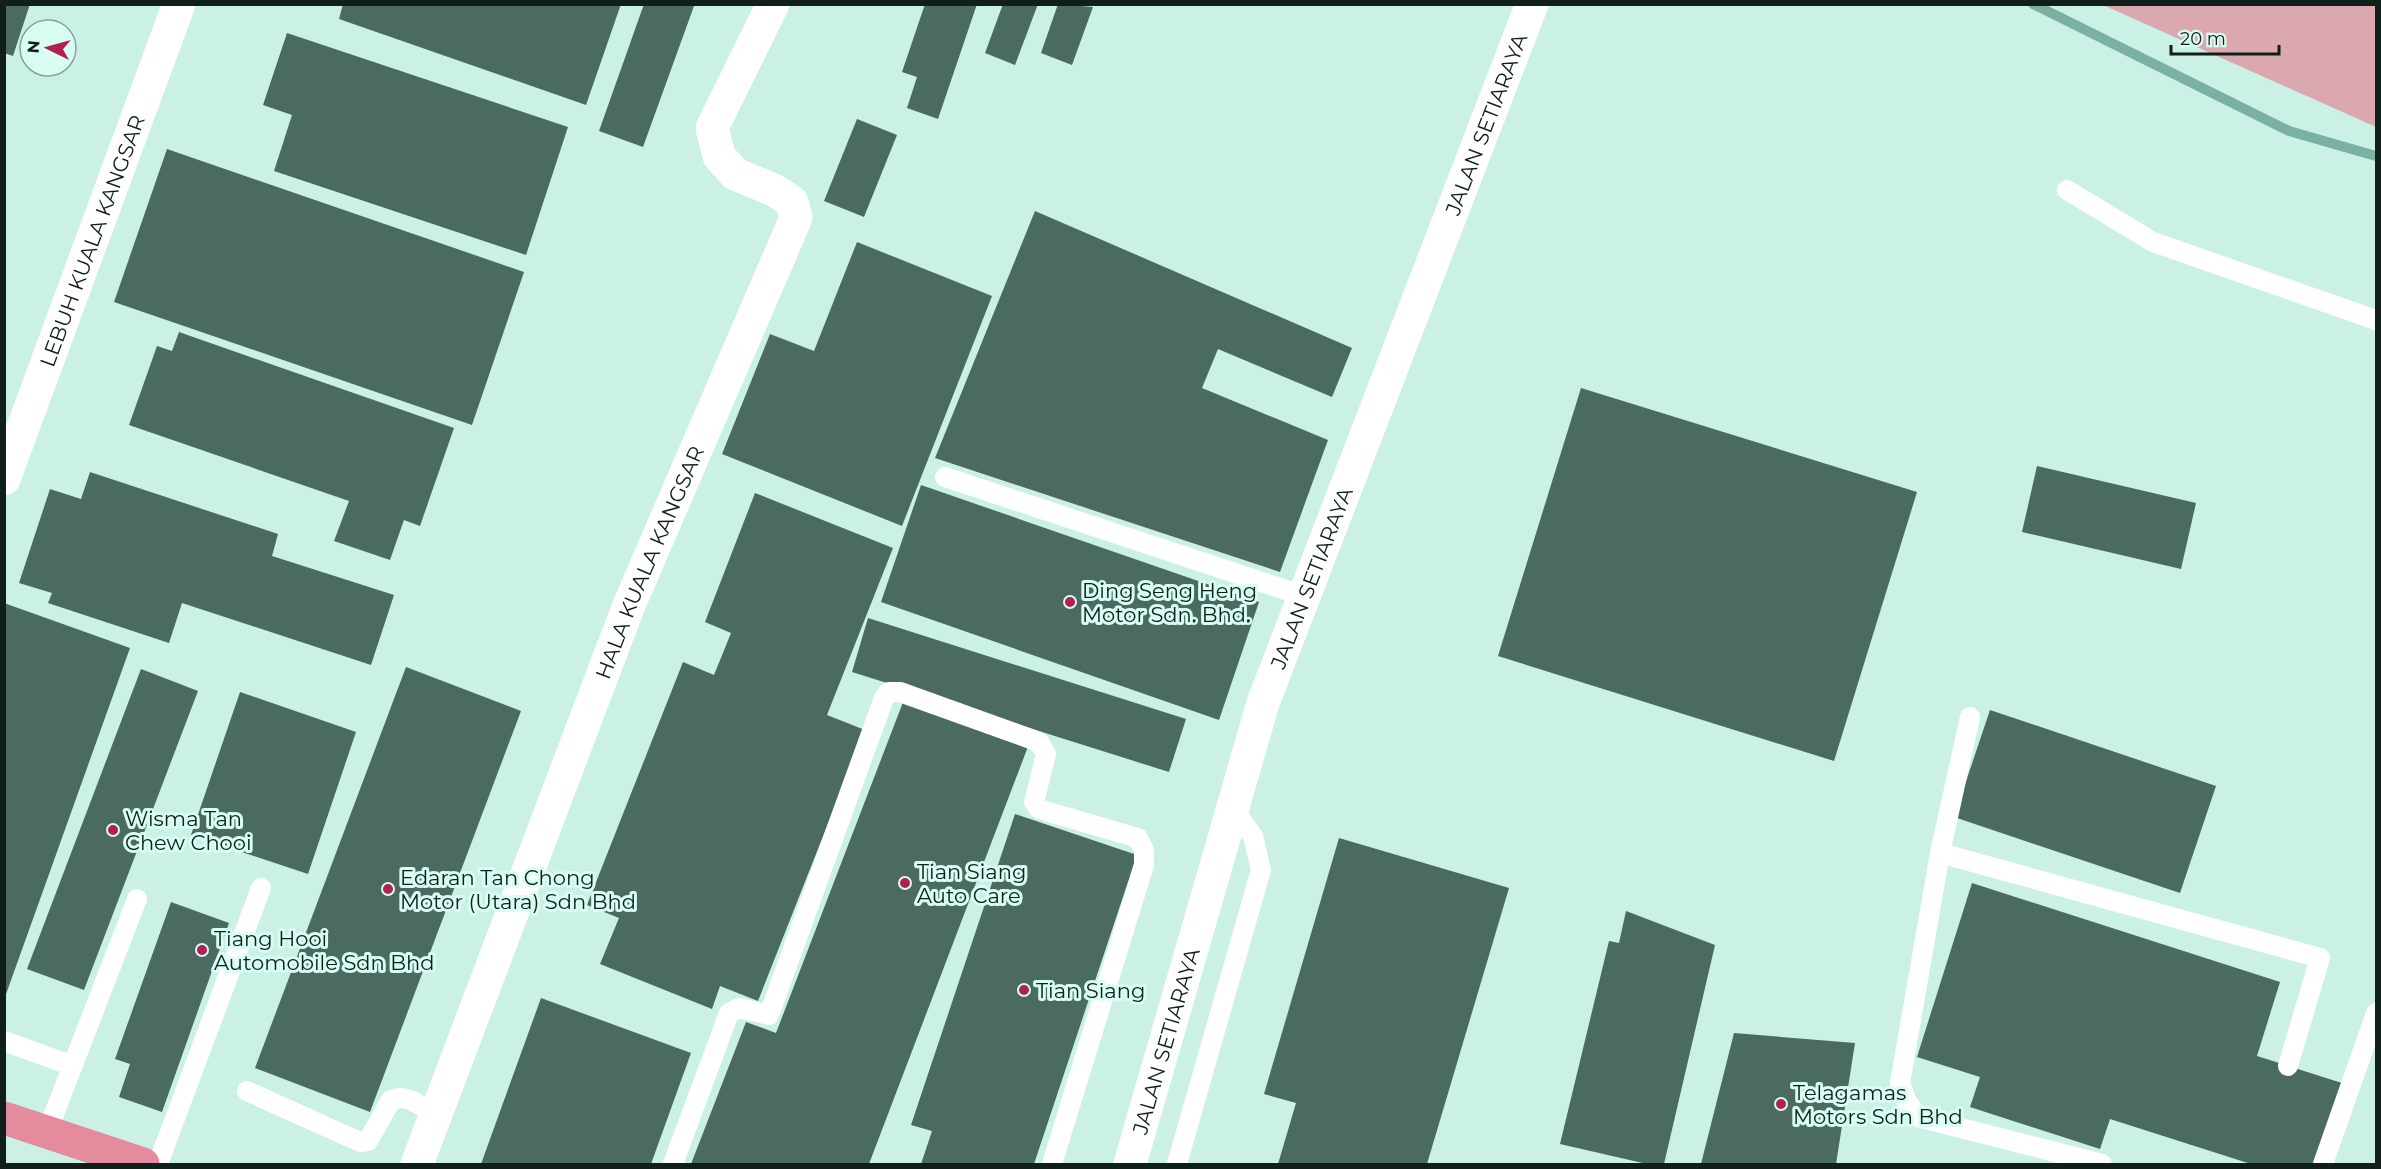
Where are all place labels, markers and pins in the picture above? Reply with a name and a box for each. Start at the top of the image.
place label: Ding Seng Heng Motor Sdn. Bhd. [1082,578,1257,627]
marker: Ding Seng Heng Motor Sdn. Bhd. [1063,595,1077,609]
place label: Wisma Tan Chew Chooi [125,806,252,855]
marker: Wisma Tan Chew Chooi [106,823,120,837]
place label: Tian Siang Auto Care [917,859,1026,908]
place label: Edaran Tan Chong Motor (Utara) Sdn Bhd [400,865,636,914]
marker: Tian Siang Auto Care [898,876,912,890]
marker: Edaran Tan Chong Motor (Utara) Sdn Bhd [381,882,395,896]
place label: Tiang Hooi Automobile Sdn Bhd [214,926,435,975]
marker: Tiang Hooi Automobile Sdn Bhd [195,943,209,957]
place label: Tian Siang [1036,978,1145,1003]
marker: Tian Siang [1017,983,1031,997]
place label: Telagamas Motors Sdn Bhd [1793,1080,1963,1129]
marker: Telagamas Motors Sdn Bhd [1774,1097,1788,1111]

